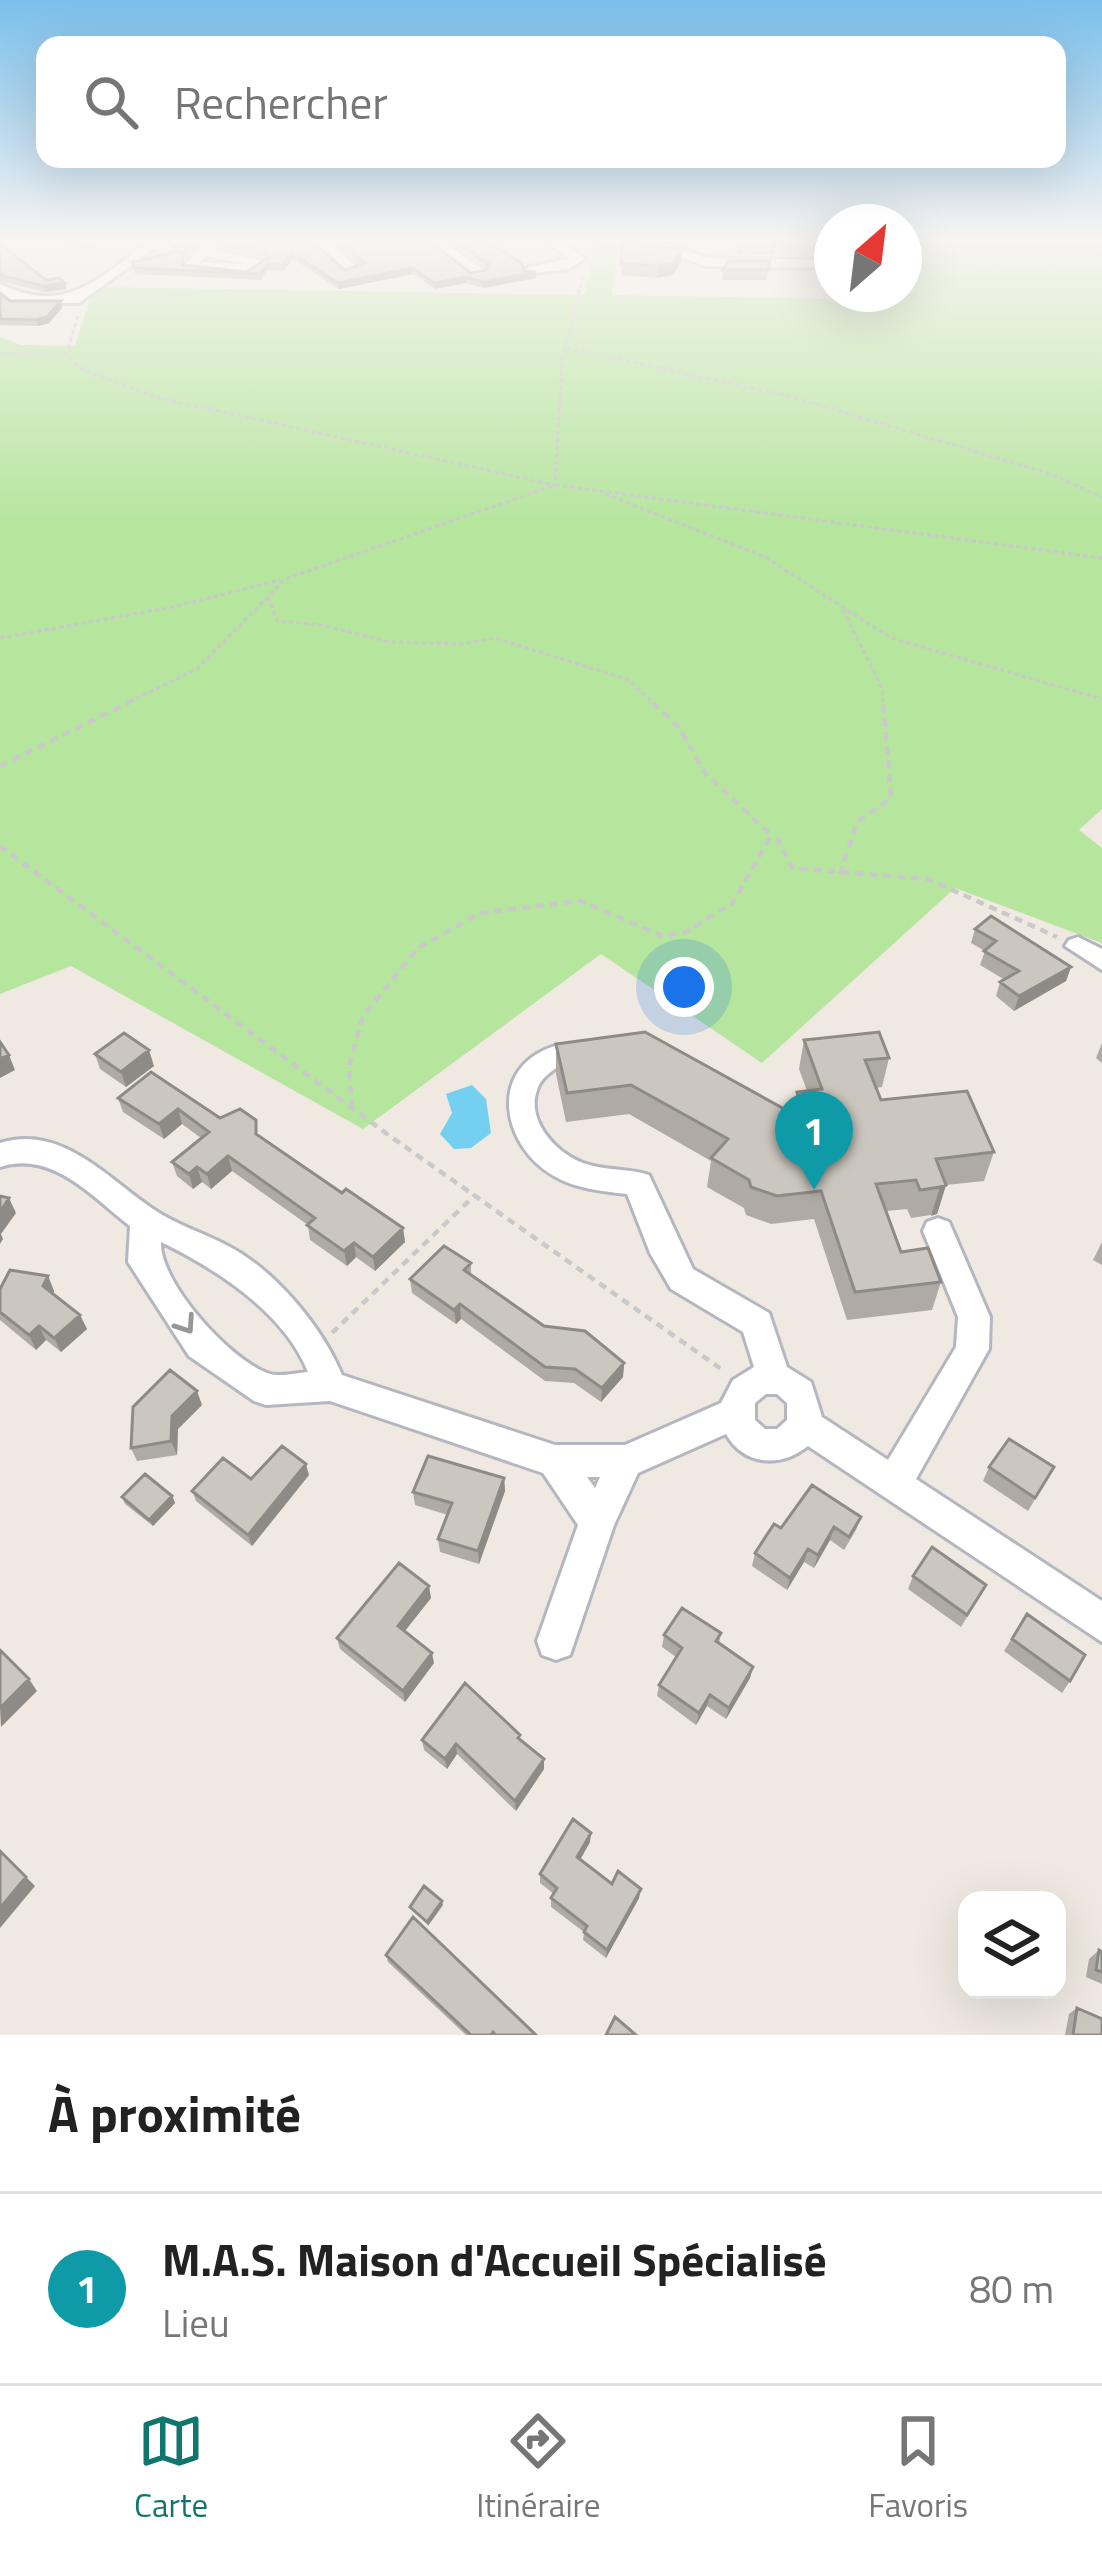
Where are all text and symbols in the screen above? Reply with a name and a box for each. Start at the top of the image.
search box [36,36,1066,168]
text: Rechercher [174,68,388,136]
icon: search [78,69,144,135]
north arrow [814,204,922,312]
your location [654,957,714,1017]
pin: 1 [775,1091,853,1190]
one-way arrow [172,1311,194,1333]
map controls [958,1891,1066,1999]
button: layers [958,1891,1066,1999]
text: À proximité [48,2074,301,2152]
text: M.A.S. Maison d'Accueil Spécialisé [162,2225,827,2293]
text: 1 [76,2259,98,2318]
text: 80 m [969,2259,1054,2318]
text: Lieu [162,2293,230,2352]
tab: Carte [134,2408,208,2530]
tab: Itinéraire [476,2408,600,2530]
tab: Favoris [868,2408,968,2530]

